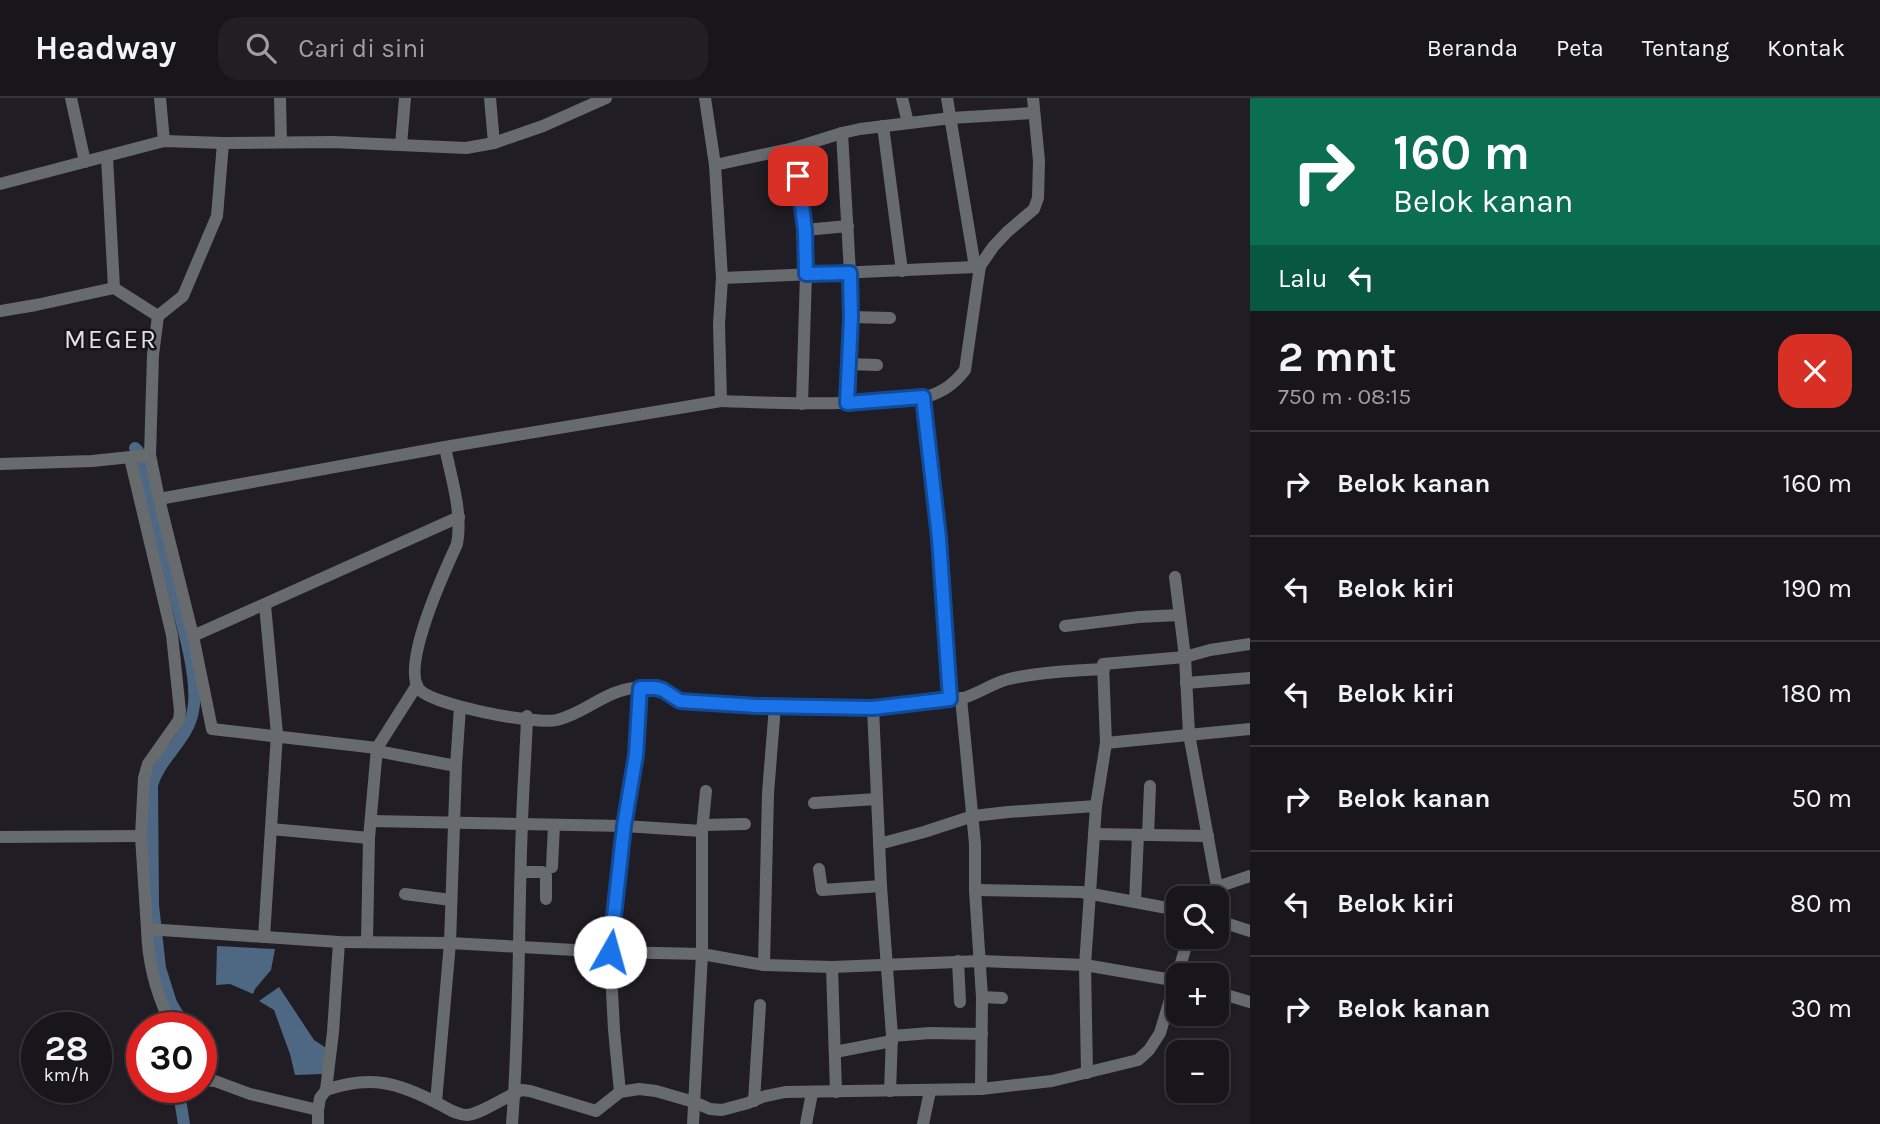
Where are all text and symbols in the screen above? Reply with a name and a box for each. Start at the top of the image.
search box [218,17,708,80]
text: Headway [35,29,176,67]
icon: search [242,29,280,67]
text: Cari di sini [298,33,426,64]
text: Beranda [1427,34,1518,62]
text: Peta [1556,34,1604,62]
text: Tentang [1642,34,1729,62]
text: Kontak [1767,34,1845,62]
text: 160 m [1393,124,1530,181]
icon: right [1278,126,1369,217]
pin [768,146,828,206]
icon: arrive [779,157,817,195]
text: Belok kanan [1393,183,1573,220]
icon: left [1342,259,1380,297]
text: Lalu [1278,263,1328,294]
district label: MEGER [64,324,158,355]
text: 2 mnt [1278,332,1397,382]
button: close [1778,334,1852,408]
text: 750 m · 08:15 [1278,383,1411,410]
icon: right [1278,465,1316,503]
text: Belok kanan [1337,468,1490,499]
text: 160 m [1783,468,1852,499]
icon: left [1278,570,1316,608]
text: Belok kiri [1337,573,1455,604]
text: 190 m [1782,573,1852,604]
icon: left [1278,675,1316,713]
text: Belok kiri [1337,678,1455,709]
text: 180 m [1782,678,1852,709]
icon: right [1278,780,1316,818]
text: Belok kanan [1337,783,1490,814]
text: 50 m [1791,783,1852,814]
icon: left [1278,885,1316,923]
map controls [1166,886,1229,1103]
button: search [1166,886,1229,949]
text: Belok kiri [1337,888,1455,919]
text: 80 m [1790,888,1852,919]
position arrow [573,915,647,989]
button: + [1166,963,1229,1026]
icon: right [1278,990,1316,1028]
text: Belok kanan [1337,993,1490,1024]
text: 30 m [1791,993,1852,1024]
speed limit sign: 30 [126,1012,217,1103]
text: 28 [45,1028,88,1069]
button: − [1166,1040,1229,1103]
text: km/h [44,1064,89,1086]

